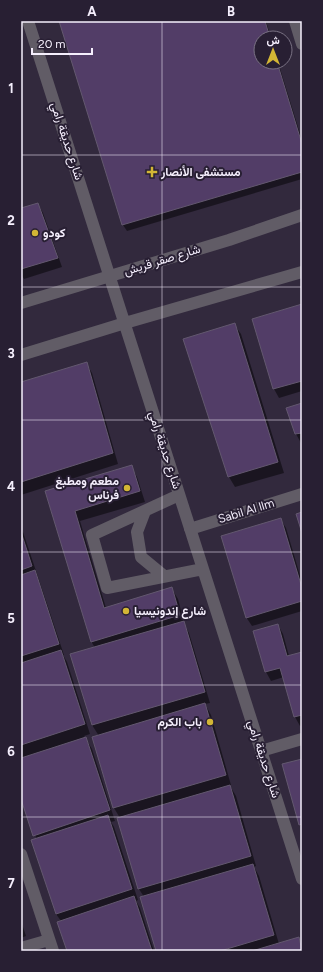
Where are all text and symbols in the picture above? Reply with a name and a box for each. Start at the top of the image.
text: A [87,4,97,19]
text: B [227,4,235,19]
scale bar [32,30,92,56]
north arrow [253,30,293,70]
text: ش [266,34,280,47]
text: 20 m [38,37,66,51]
text: 1 [8,81,14,96]
street label: شارع حديقة رامي [45,100,86,183]
place label: مستشفى الأنصار [160,165,241,180]
marker: مستشفى الأنصار [146,166,158,178]
text: 2 [7,213,15,228]
place label: كودو [43,226,66,241]
marker: كودو [30,228,40,238]
street label: شارع صقر قريش [122,242,203,280]
text: 3 [7,346,15,361]
street label: شارع حديقة رامي [143,409,184,492]
place label: مطعم ومطبغ فرناس [55,474,119,503]
text: 4 [7,479,15,494]
marker: مطعم ومطبغ فرناس [122,483,132,493]
street label: Sabil Al llm [216,496,276,526]
place label: شارع إندونيسيا [134,604,207,619]
marker: شارع إندونيسيا [121,606,131,616]
text: 5 [7,611,15,626]
place label: باب الكرم [157,715,202,730]
marker: باب الكرم [205,717,215,727]
street label: شارع حديقة رامي [242,718,283,801]
text: 6 [7,744,15,759]
text: 7 [7,876,15,891]

